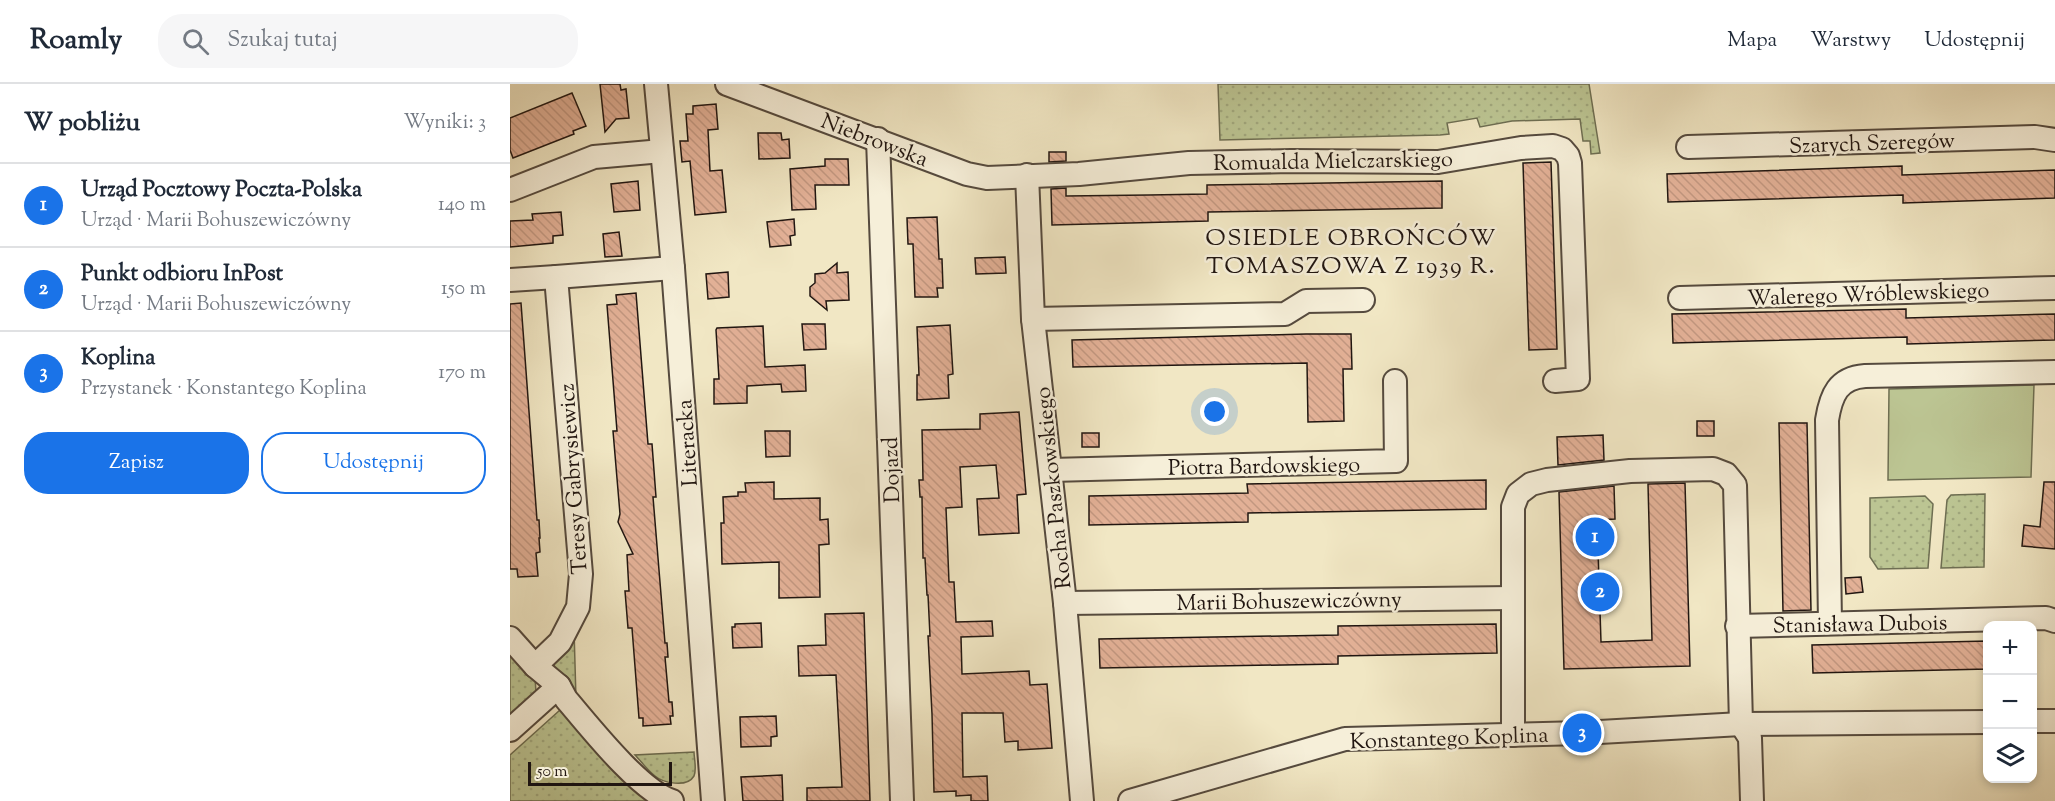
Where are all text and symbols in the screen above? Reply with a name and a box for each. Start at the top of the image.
search box [158,14,578,68]
text: Roamly [30,21,122,61]
icon: search [179,25,212,58]
text: Szukaj tutaj [227,25,338,57]
text: Mapa [1727,26,1777,56]
text: Warstwy [1810,26,1891,56]
text: Udostępnij [1924,26,2025,56]
text: W pobliżu [24,105,140,142]
street label: Niebrowska [816,107,932,177]
text: Wyniki: 3 [403,109,486,138]
street label: Szarych Szeregów [1789,126,1956,164]
street label: Romualda Mielczarskiego [1213,145,1453,181]
text: Urząd Pocztowy Poczta-Polska [81,175,362,207]
text: 1 [40,191,47,220]
text: 140 m [438,191,486,220]
text: Urząd · Marii Bohuszewiczówny [81,207,351,236]
district label: OSIEDLE OBROŃCÓW TOMASZOWA Z 1939 R. [1205,222,1497,284]
text: Punkt odbioru InPost [81,259,283,291]
text: 2 [39,275,48,304]
text: 150 m [441,275,486,304]
street label: Walerego Wróblewskiego [1746,276,1990,316]
text: Urząd · Marii Bohuszewiczówny [81,291,351,320]
text: Koplina [81,343,155,375]
text: 3 [39,359,48,388]
text: 170 m [438,359,486,388]
text: Przystanek · Konstantego Koplina [81,375,367,404]
street label: Teresy Gabrysiewicz [552,382,598,575]
street label: Rocha Paszkowskiego [1028,385,1082,590]
your location [1200,397,1229,426]
street label: Literacka [670,398,708,487]
button: Zapisz [24,432,249,494]
button: Udostępnij [261,432,486,494]
street label: Dojazd [876,436,910,504]
street label: Piotra Bardowskiego [1168,450,1361,486]
pin: 1 [1576,514,1614,560]
pin: 2 [1580,570,1620,614]
street label: Marii Bohuszewiczówny [1176,585,1402,621]
street label: Stanisława Dubois [1772,608,1948,644]
map controls [1983,621,2037,783]
button: + [1983,621,2037,675]
button: − [1983,675,2037,729]
pin: 3 [1562,710,1602,756]
street label: Konstantego Koplina [1349,721,1549,759]
button: layers [1983,729,2037,783]
scale bar [528,759,672,786]
text: 50 m [537,761,568,784]

